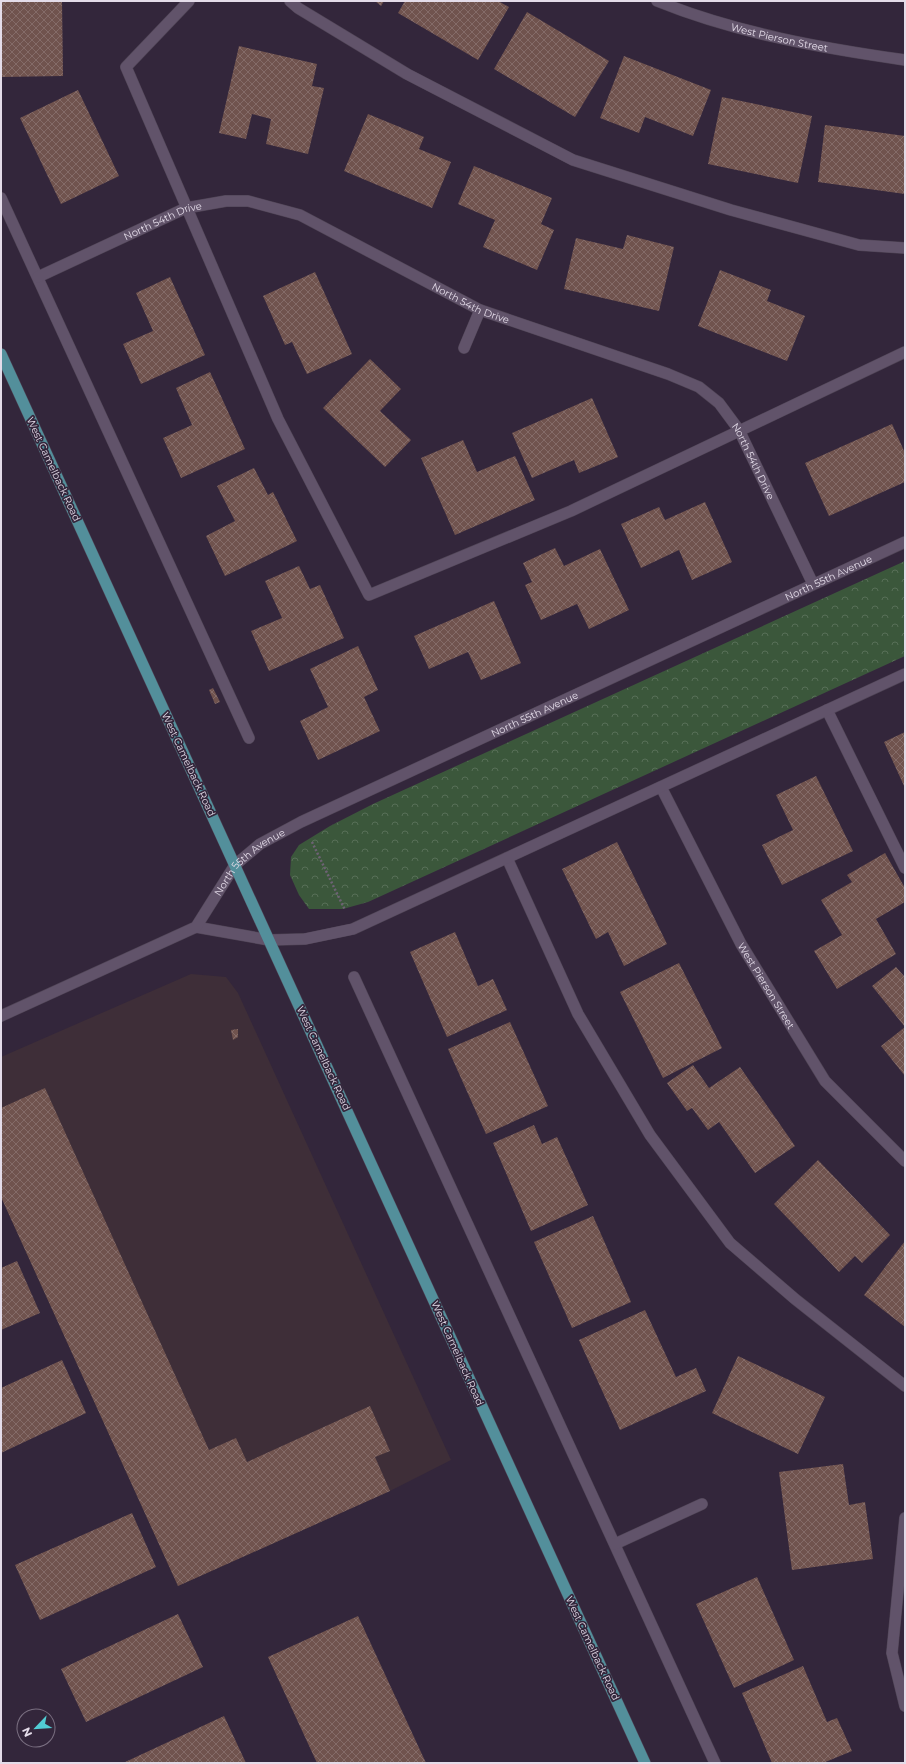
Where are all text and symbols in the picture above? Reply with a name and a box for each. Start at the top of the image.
street label: West Pierson Street [730,20,829,55]
street label: North 54th Drive [122,199,203,243]
street label: North 54th Drive [430,280,511,327]
street label: West Camelback Road [24,415,83,523]
street label: North 54th Drive [729,420,777,502]
street label: North 55th Avenue [783,552,874,604]
street label: North 55th Avenue [489,688,580,740]
street label: West Camelback Road [159,710,218,818]
street label: North 55th Avenue [211,826,287,898]
street label: West Pierson Street [735,940,797,1031]
street label: West Camelback Road [294,1004,353,1112]
street label: West Camelback Road [429,1299,487,1408]
street label: West Camelback Road [563,1594,622,1702]
north arrow [16,1708,56,1748]
text: N [19,1725,35,1739]

